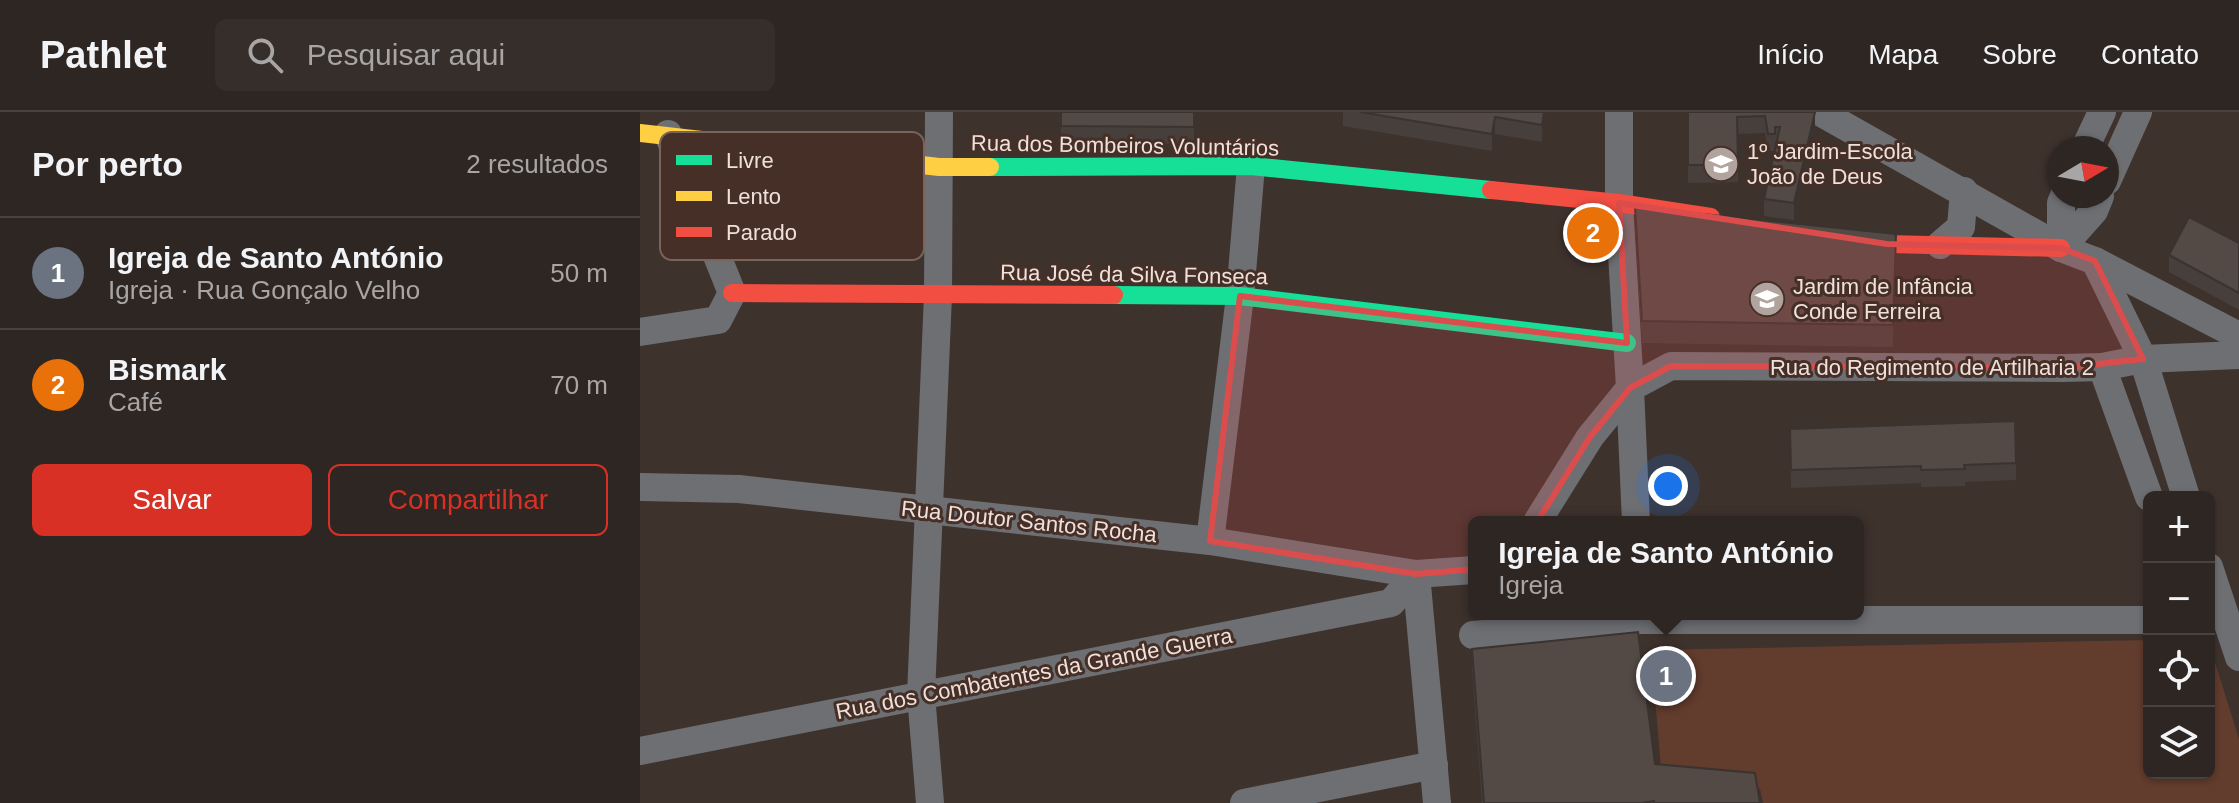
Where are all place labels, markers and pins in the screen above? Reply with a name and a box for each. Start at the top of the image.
place label: 1º Jardim-Escola João de Deus [1747,139,1914,189]
school or university icon: 1º Jardim-Escola João de Deus [1702,145,1740,183]
pin: 2 [1567,203,1619,263]
place label: Jardim de Infância Conde Ferreira [1793,274,1974,324]
school or university icon: Jardim de Infância Conde Ferreira [1748,280,1786,318]
pin: 1 [1640,646,1692,706]

